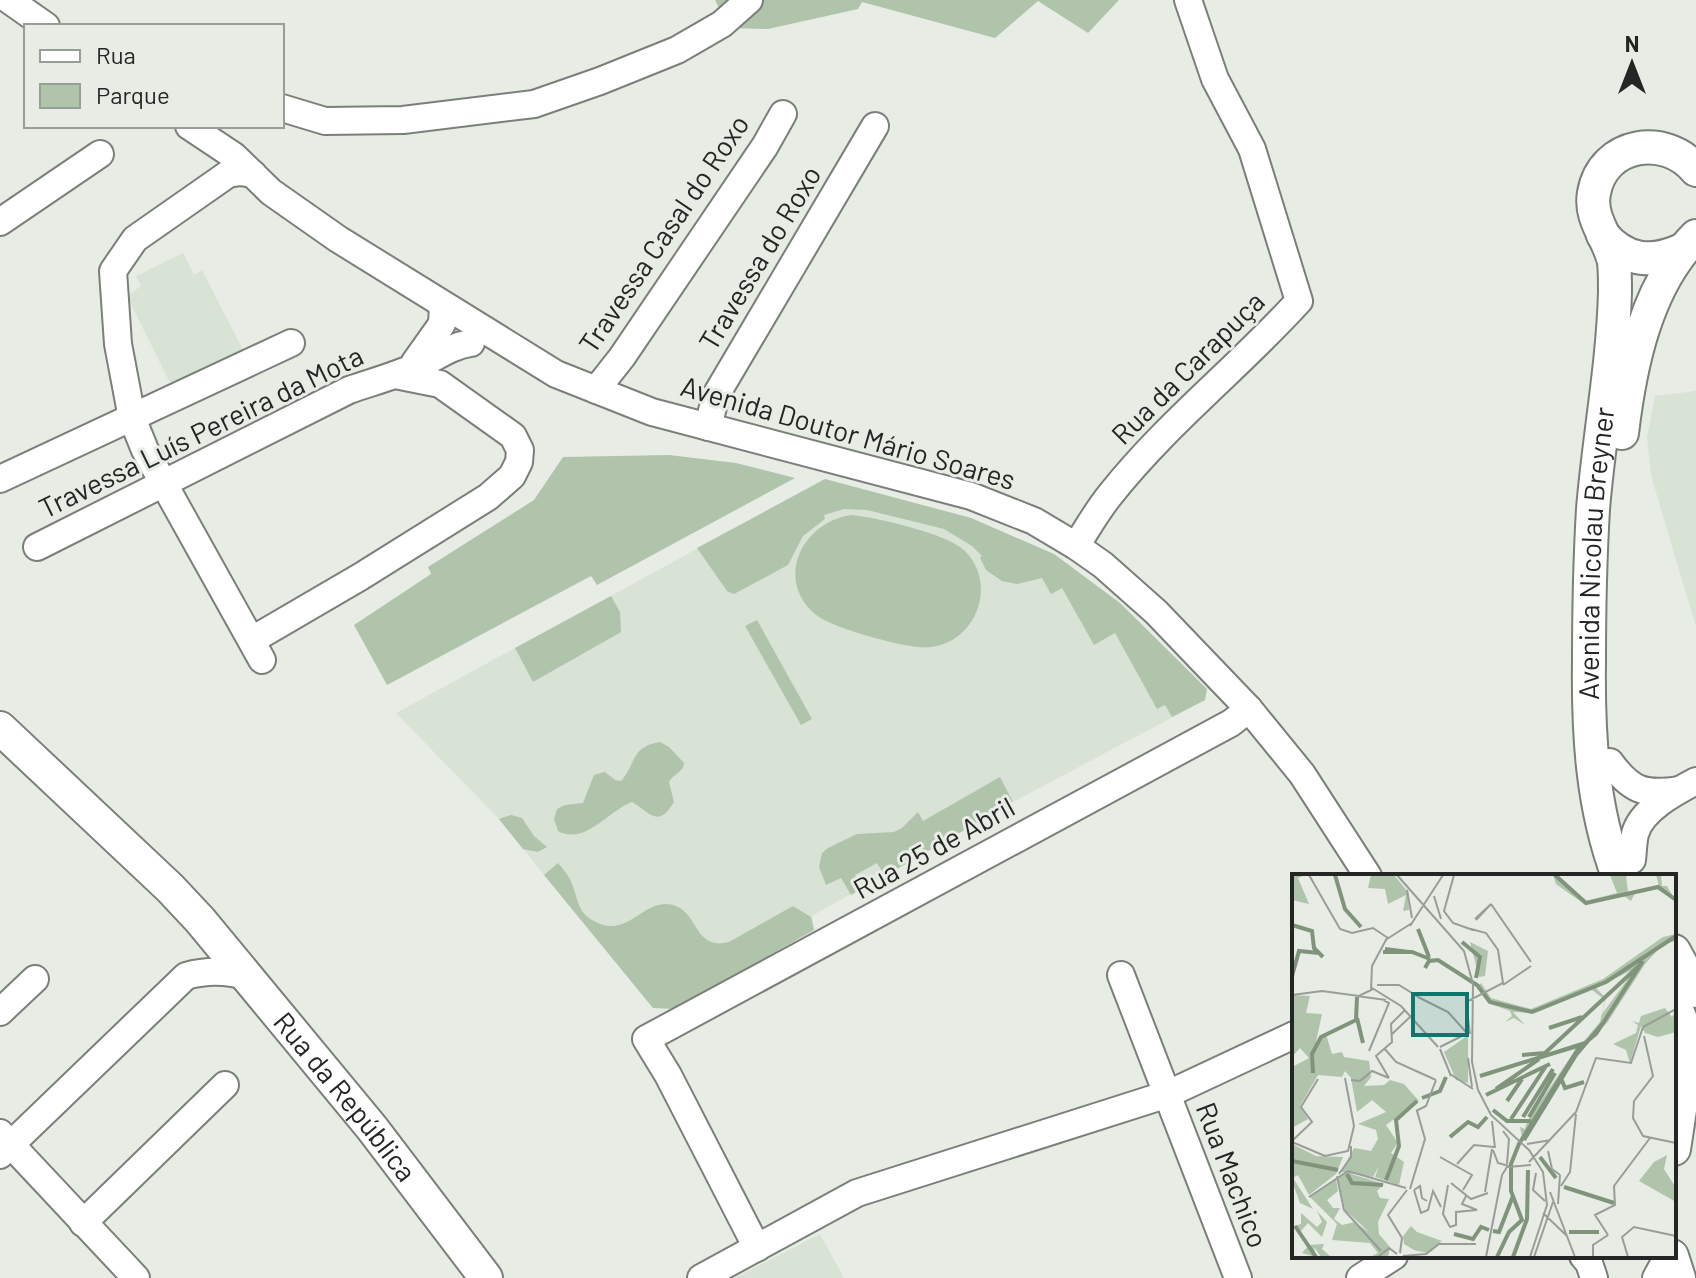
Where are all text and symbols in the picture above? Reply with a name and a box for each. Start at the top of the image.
legend [24,24,284,128]
north arrow [1592,24,1672,104]
text: N [1625,30,1639,56]
text: Rua [96,40,136,69]
text: Parque [96,80,170,109]
street label: Travessa Casal do Roxo [571,108,755,359]
street label: Travessa do Roxo [691,159,827,356]
street label: Rua da Carapuça [1104,284,1271,451]
street label: Travessa Luís Pereira da Mota [33,338,368,525]
street label: Avenida Doutor Mário Soares [677,368,1019,496]
street label: Avenida Nicolau Breyner [1571,405,1621,700]
street label: Rua 25 de Abril [847,789,1020,905]
inset map [1292,874,1676,1258]
street label: Rua da República [267,1005,424,1188]
street label: Rua Machico [1190,1097,1276,1252]

